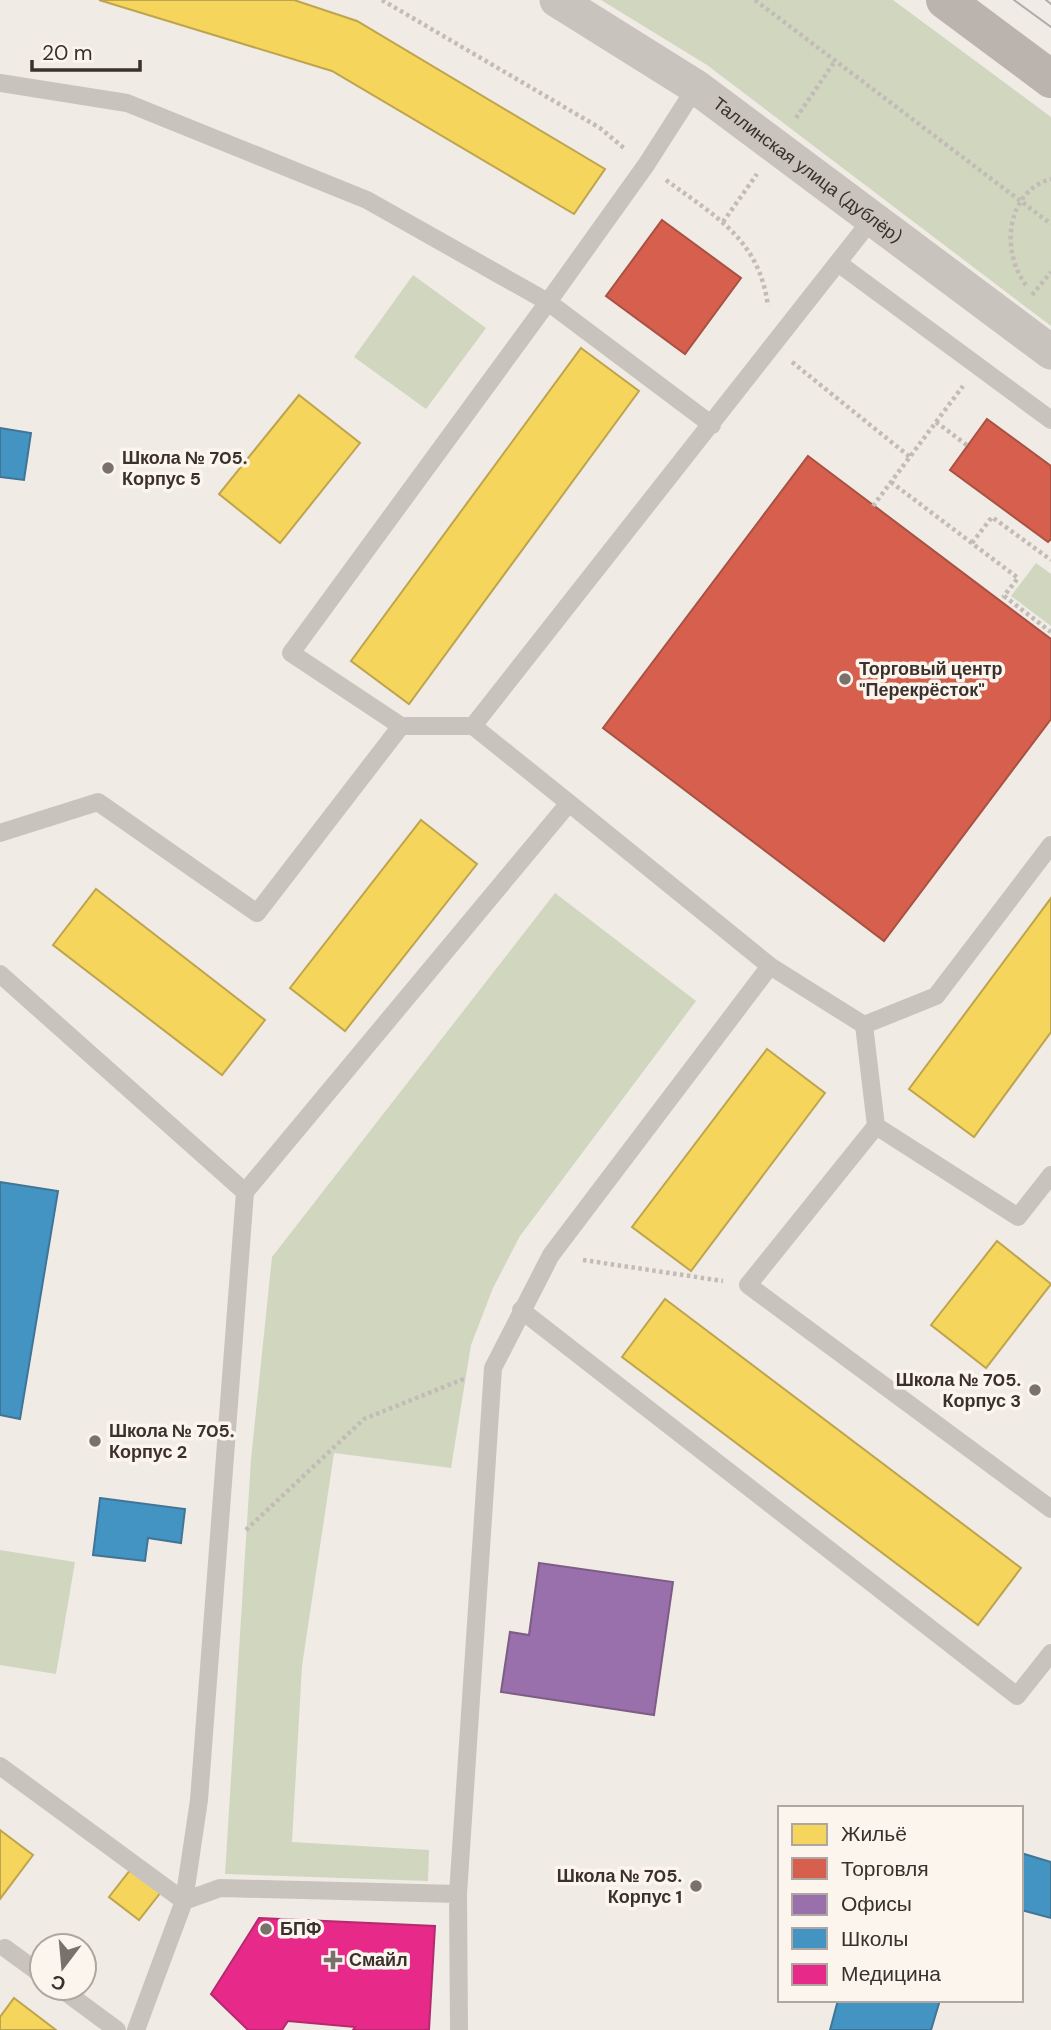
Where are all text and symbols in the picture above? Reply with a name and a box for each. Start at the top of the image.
scale bar [32,28,140,72]
text: 20 m [42,39,93,67]
street label: Таллинская улица (дублёр) [708,92,907,249]
place label: Школа № 705. Корпус 5 [122,446,247,491]
marker: Школа № 705. Корпус 5 [100,460,116,476]
place label: Торговый центр "Перекрёсток" [859,657,1003,702]
marker: Торговый центр "Перекрёсток" [837,671,853,687]
place label: Школа № 705. Корпус 3 [896,1368,1021,1413]
marker: Школа № 705. Корпус 3 [1027,1382,1043,1398]
place label: Школа № 705. Корпус 2 [109,1419,234,1464]
marker: Школа № 705. Корпус 2 [87,1433,103,1449]
legend [778,1806,1023,2002]
text: Жильё [841,1820,907,1848]
text: Торговля [841,1855,929,1883]
place label: Школа № 705. Корпус 1 [557,1864,682,1909]
marker: Школа № 705. Корпус 1 [688,1878,704,1894]
text: Офисы [841,1890,912,1918]
place label: БПФ [280,1917,321,1941]
marker: БПФ [258,1921,274,1937]
text: Школы [841,1925,908,1953]
north arrow [28,1932,98,2002]
place label: Смайл [349,1948,408,1972]
marker: Смайл [323,1950,343,1970]
text: Медицина [841,1960,941,1988]
text: С [48,1969,68,1997]

